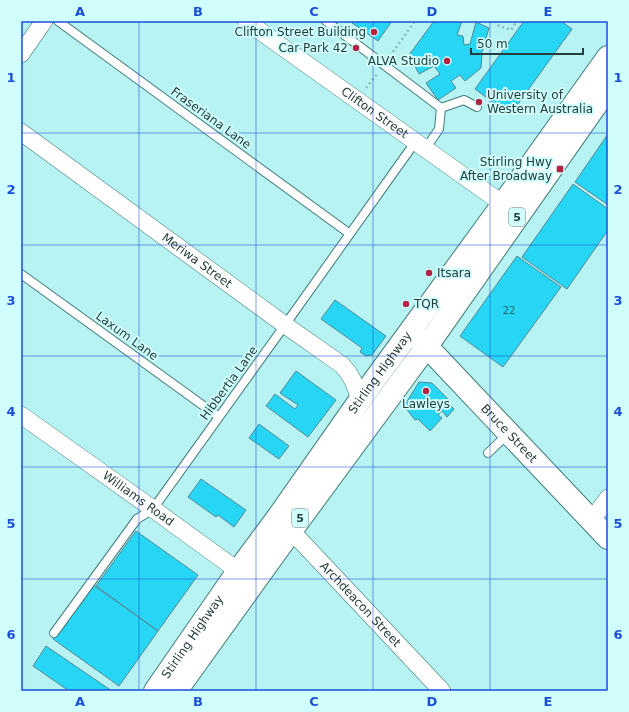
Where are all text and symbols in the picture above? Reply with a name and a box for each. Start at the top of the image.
text: A [75,4,85,19]
text: B [193,4,203,19]
text: C [309,4,319,19]
text: D [427,4,438,19]
text: E [544,4,552,19]
place label: Clifton Street Building [235,25,366,39]
marker: Clifton Street Building [369,27,379,37]
scale bar [471,30,583,56]
text: 50 m [477,37,508,51]
place label: Car Park 42 [279,41,348,55]
marker: Car Park 42 [351,43,361,53]
place label: ALVA Studio [368,54,439,68]
marker: ALVA Studio [442,56,452,66]
text: 1 [6,70,16,85]
text: 1 [613,70,623,85]
street label: Fraseriana Lane [168,84,254,152]
street label: Clifton Street [338,84,411,141]
place label: University of Western Australia [487,88,593,116]
marker: University of Western Australia [474,97,484,107]
place label: Stirling Hwy After Broadway [460,155,552,183]
marker: Stirling Hwy After Broadway [555,164,565,174]
text: 2 [6,182,16,197]
text: 2 [613,182,623,197]
road number: 5 [509,208,525,226]
street label: Meriwa Street [159,230,235,291]
place label: Itsara [437,266,471,280]
marker: Itsara [424,268,434,278]
text: 3 [6,293,16,308]
text: 3 [613,293,623,308]
place label: TQR [413,297,439,311]
marker: TQR [401,299,411,309]
house number: 22 [503,305,515,316]
street label: Laxum Lane [93,309,161,363]
street label: Stirling Highway [346,329,415,416]
street label: Hibbertia Lane [197,343,261,423]
marker: Lawleys [421,386,431,396]
place label: Lawleys [402,397,450,411]
street label: Bruce Street [478,401,540,466]
text: 4 [6,404,16,419]
text: 4 [613,404,623,419]
street label: Williams Road [100,468,177,529]
road number: 5 [292,509,308,527]
text: 5 [6,516,16,531]
text: 5 [613,516,623,531]
street label: Archdeacon Street [317,559,404,650]
street label: Stirling Highway [159,592,226,681]
text: 6 [6,627,16,642]
text: 6 [613,627,623,642]
text: A [75,694,85,709]
text: B [193,694,203,709]
text: C [309,694,319,709]
text: D [427,694,438,709]
text: E [544,694,552,709]

